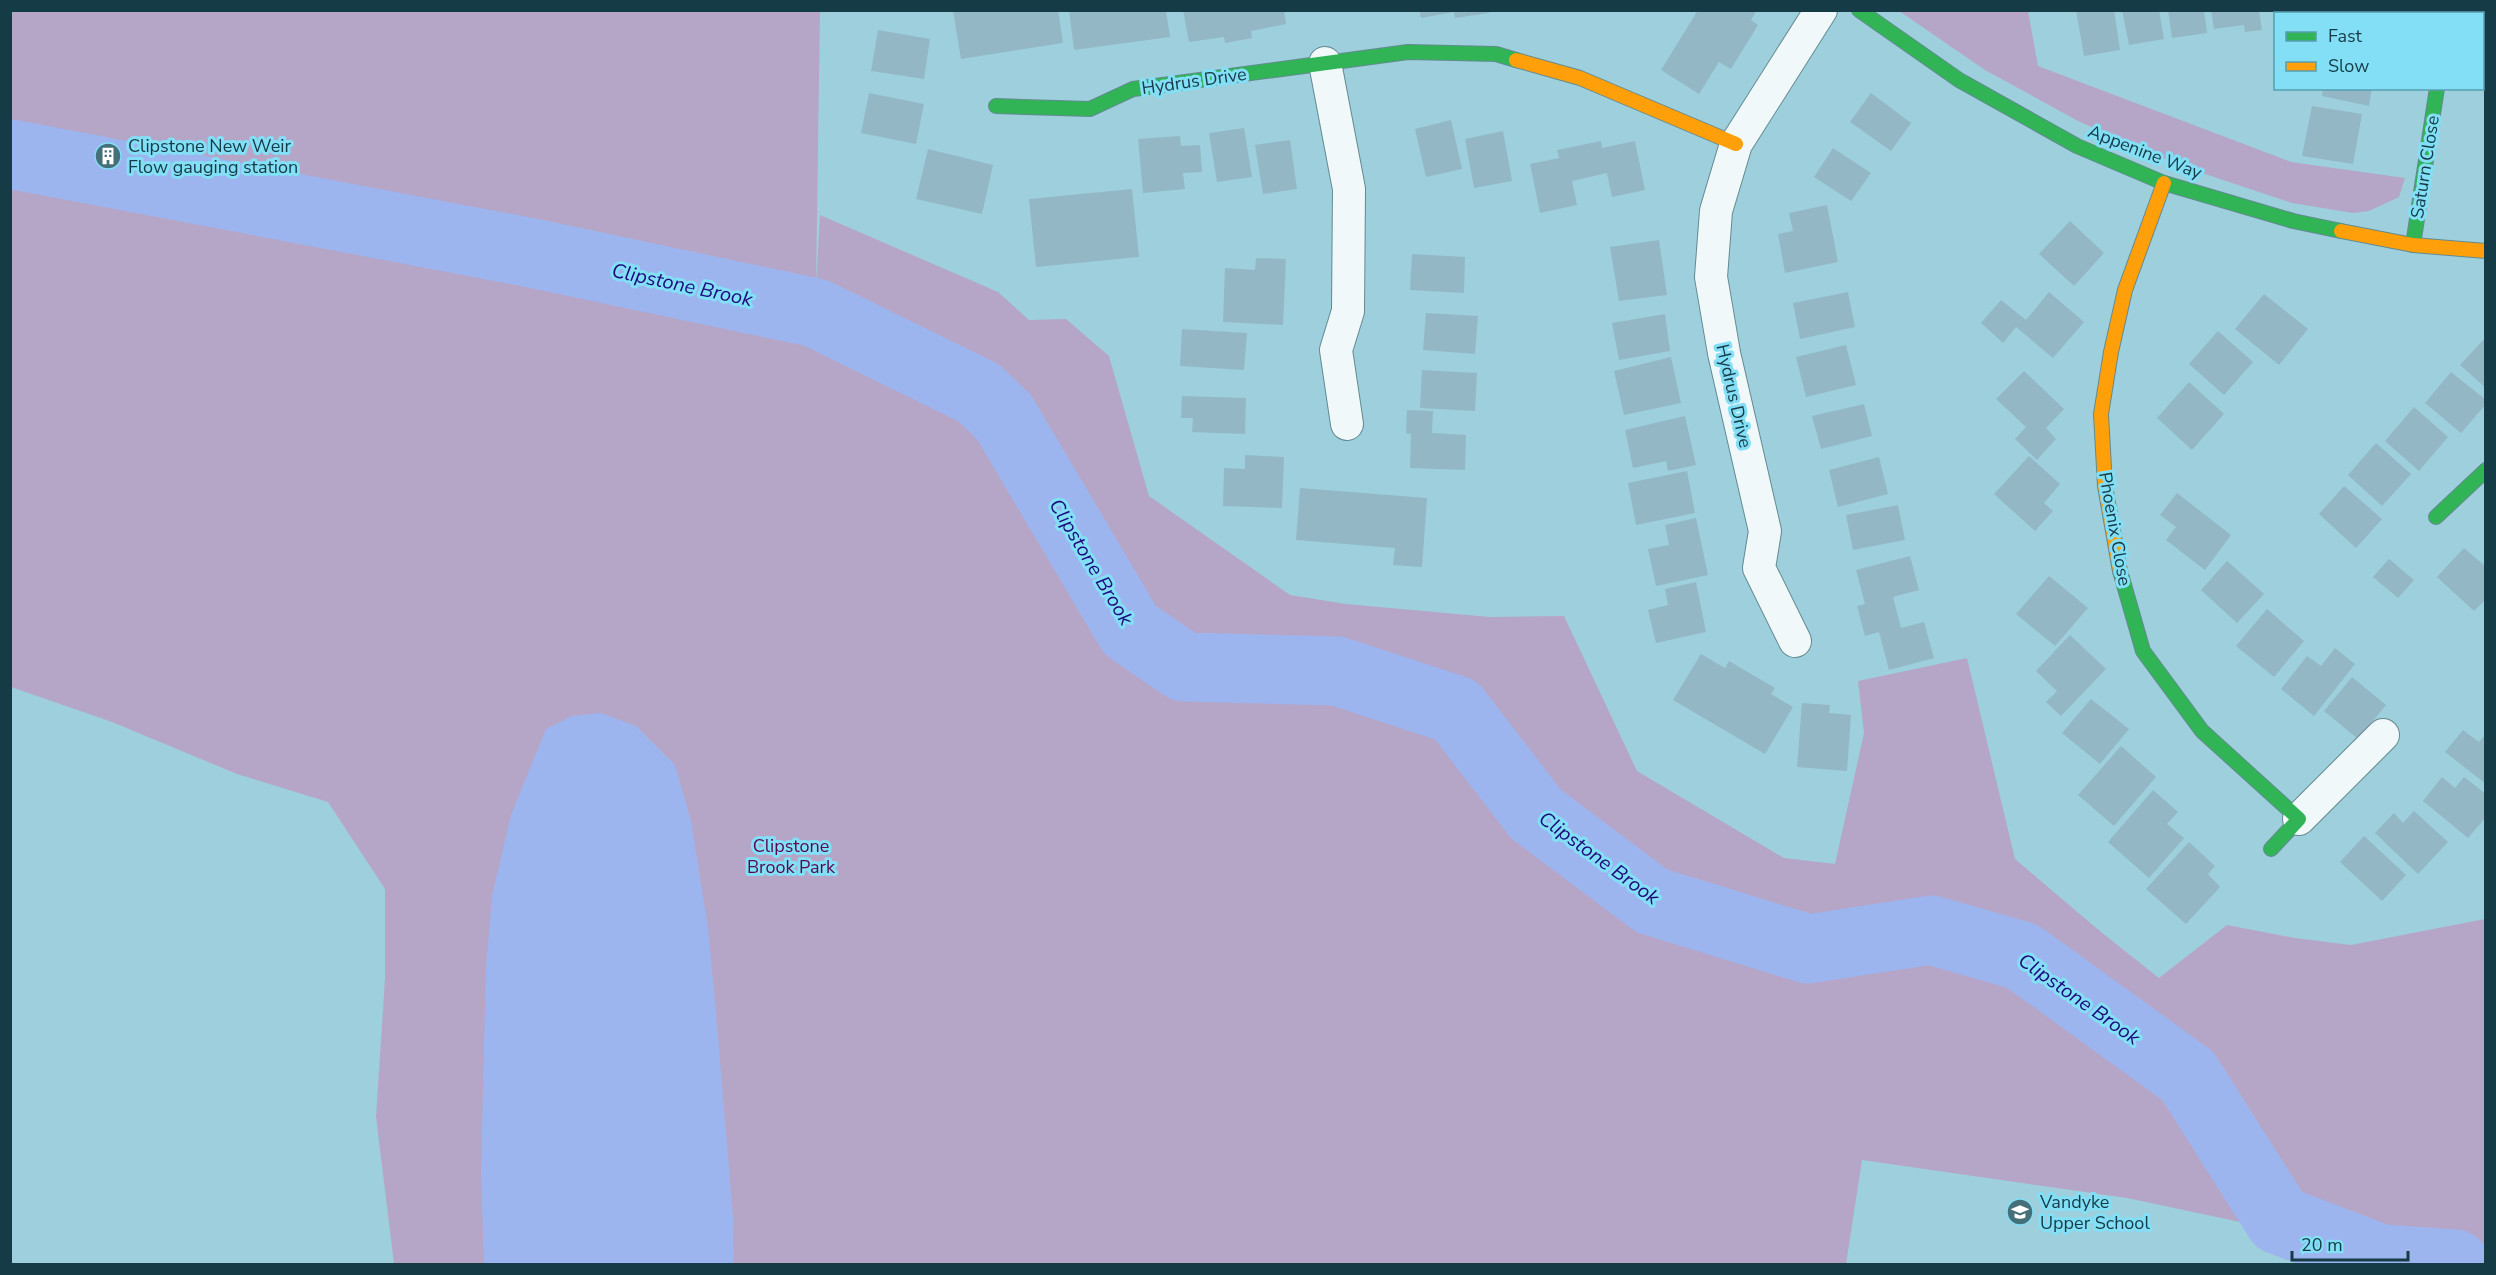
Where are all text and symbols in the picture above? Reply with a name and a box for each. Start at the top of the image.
legend [2274,12,2484,90]
text: Fast [2328,24,2363,48]
text: Slow [2328,54,2369,78]
street label: Hydrus Drive [1140,62,1248,100]
street label: Saturn Close [2405,114,2445,220]
street label: Appenine Way [2085,119,2206,185]
place label: Clipstone New Weir Flow gauging station [128,134,298,179]
building icon: Clipstone New Weir Flow gauging station [93,141,123,171]
water label: Clipstone Brook [609,257,756,313]
street label: Hydrus Drive [1710,342,1758,450]
street label: Phoenix Close [2093,470,2137,588]
water label: Clipstone Brook [1043,494,1140,631]
water label: Clipstone Brook [1533,805,1666,912]
park label: Clipstone Brook Park [747,834,836,879]
water label: Clipstone Brook [2013,947,2146,1052]
place label: Vandyke Upper School [2039,1190,2150,1235]
school or university icon: Vandyke Upper School [2005,1197,2035,1227]
scale bar [2292,1224,2408,1262]
text: 20 m [2301,1233,2343,1257]

